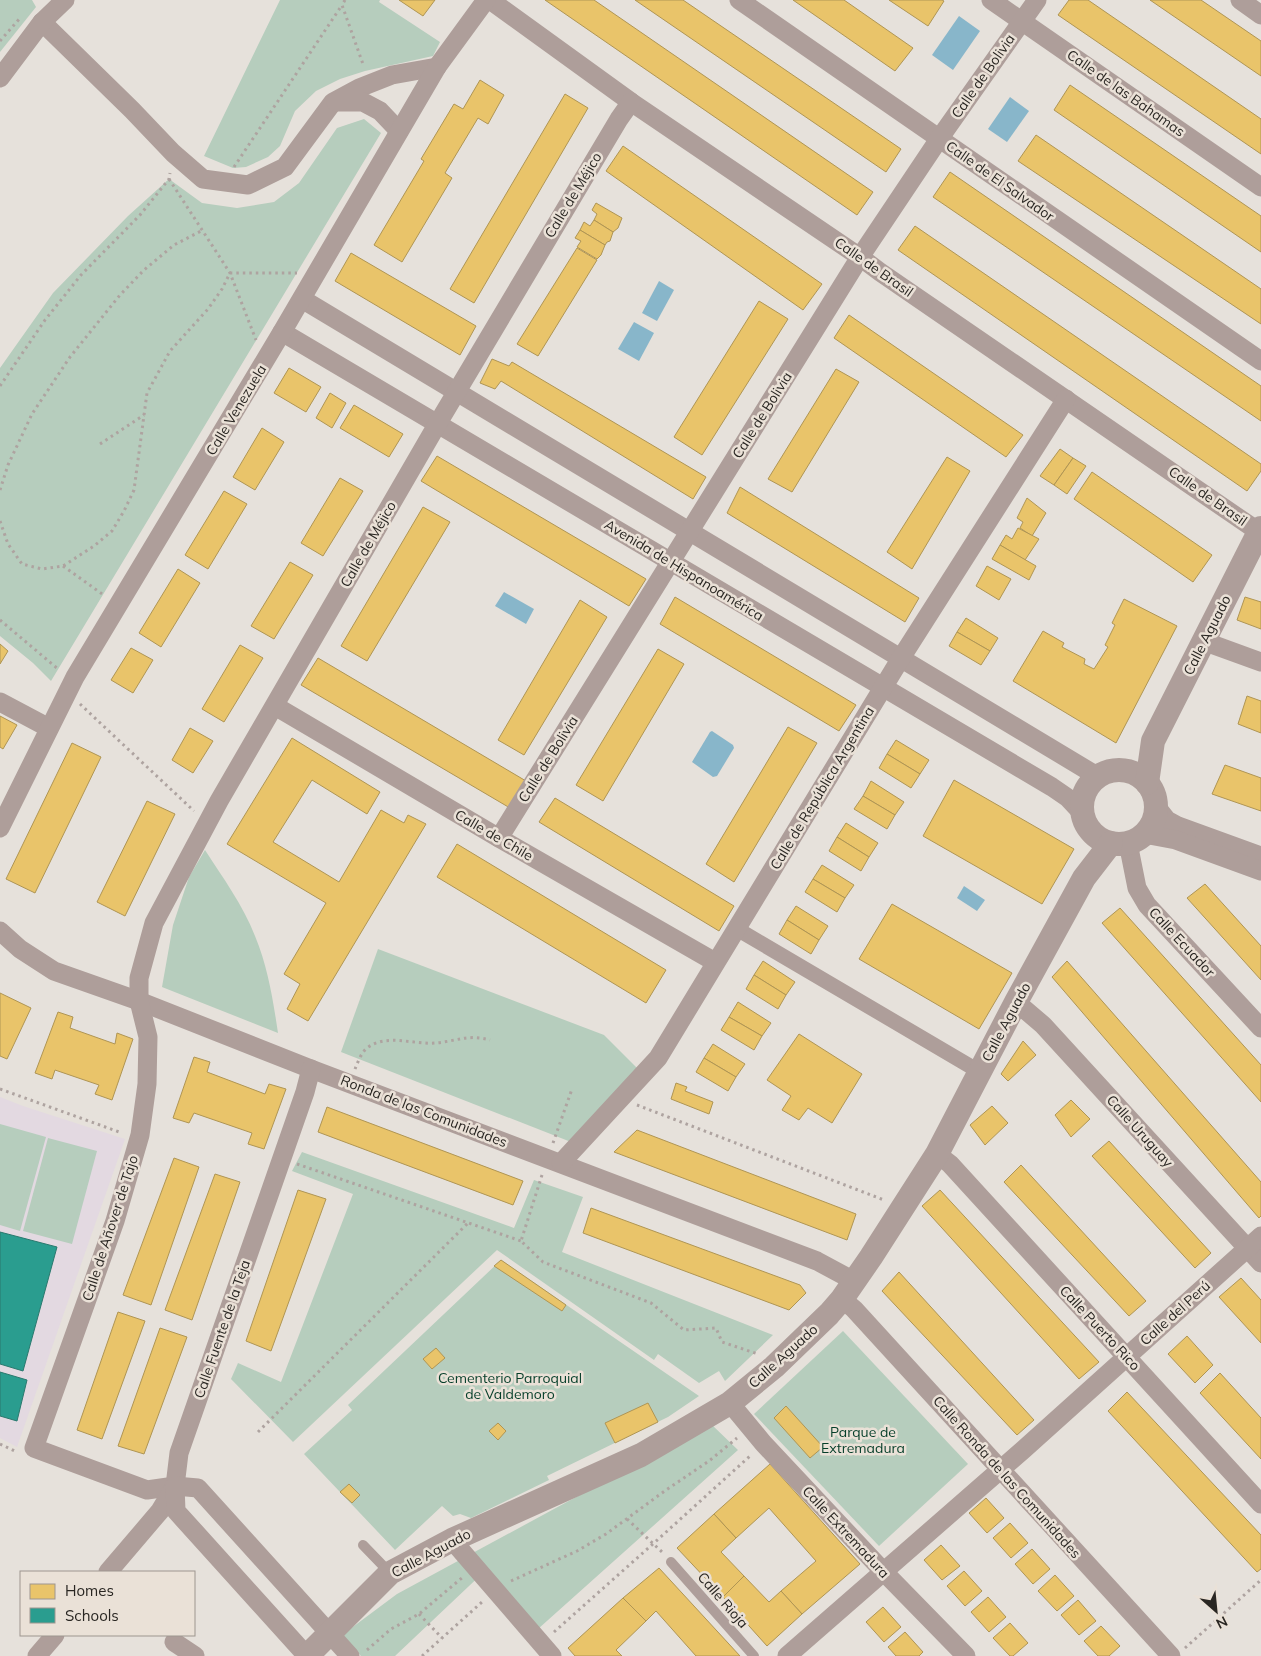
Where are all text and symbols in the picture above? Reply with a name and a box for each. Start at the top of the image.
street label: Calle de Bolivia [947,30,1019,122]
street label: Calle de las Bahamas [1064,46,1188,141]
street label: Calle de El Salvador [942,137,1058,226]
street label: Calle de Méjico [540,149,606,241]
street label: Calle de Brasil [831,233,917,301]
street label: Calle Venezuela [202,361,270,459]
street label: Calle de Bolivia [728,368,796,462]
street label: Calle de Brasil [1165,462,1251,530]
street label: Calle de Méjico [336,498,400,590]
street label: Avenida de Hispanoamérica [601,515,767,625]
street label: Calle Aguado [1179,592,1235,678]
street label: Calle de República Argentina [766,703,878,873]
street label: Calle de Bolivia [514,712,582,806]
street label: Calle de Chile [452,805,536,865]
street label: Calle Ecuador [1145,903,1219,981]
street label: Calle Aguado [978,979,1034,1065]
street label: Ronda de las Comunidades [338,1071,510,1151]
street label: Calle Uruguay [1103,1091,1178,1171]
street label: Calle de Añover de Tajo [78,1153,142,1303]
street label: Calle Fuente de la Teja [190,1257,254,1401]
street label: Calle del Perú [1136,1277,1214,1349]
street label: Calle Puerto Rico [1056,1282,1144,1374]
street label: Calle Aguado [745,1320,821,1392]
park label: Cementerio Parroquial de Valdemoro [438,1369,582,1403]
street label: Calle Ronda de las Comunidades [929,1392,1085,1562]
park label: Parque de Extremadura [821,1423,905,1457]
street label: Calle Extremadura [799,1482,893,1582]
street label: Calle Aguado [388,1525,474,1581]
street label: Calle Rioja [694,1568,752,1632]
legend [20,1571,195,1636]
text: Homes [65,1581,114,1600]
north arrow [1191,1586,1241,1636]
text: Schools [65,1606,119,1625]
text: N [1213,1612,1231,1633]

